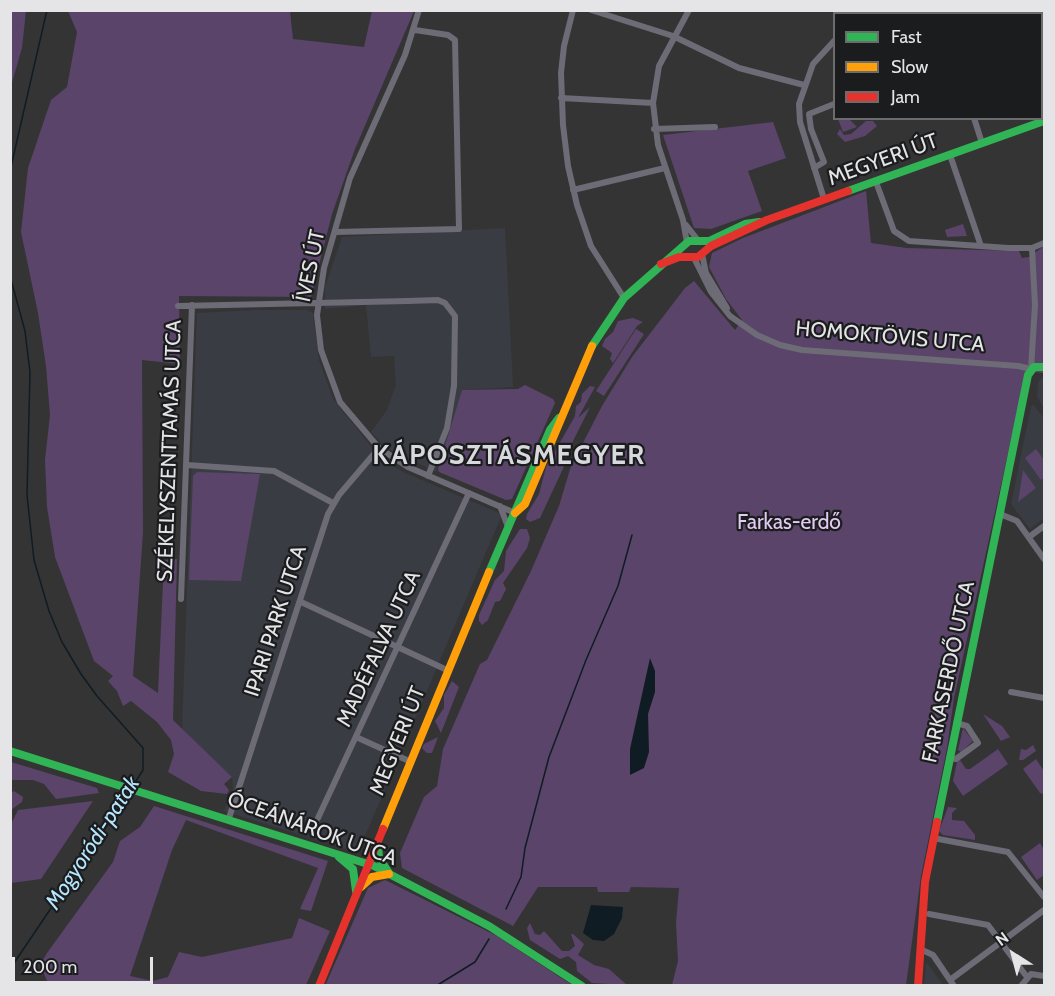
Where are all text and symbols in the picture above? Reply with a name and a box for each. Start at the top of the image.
legend [833,12,1043,120]
text: Fast [891,26,922,48]
text: Slow [891,56,928,78]
text: Jam [891,86,920,108]
street label: MEGYERI ÚT [825,128,941,192]
street label: ÍVES ÚT [291,228,331,304]
street label: HOMOKTÖVIS UTCA [795,316,985,358]
street label: SZÉKELYSZENTTAMÁS UTCA [153,319,187,583]
district label: KÁPOSZTÁSMEGYER [372,440,646,472]
park label: Farkas-erdő [737,510,841,536]
street label: IPARI PARK UTCA [240,542,312,700]
street label: MADÉFALVA UTCA [332,567,426,731]
street label: FARKASERDŐ UTCA [917,579,981,765]
street label: MEGYERI ÚT [365,683,431,799]
water label: Mogyoródi-patak [40,772,146,914]
street label: ÓCEÁNÁROK UTCA [224,787,400,871]
north arrow [983,924,1043,984]
text: N [992,928,1012,950]
scale bar [15,945,156,983]
text: 200 m [23,956,77,978]

